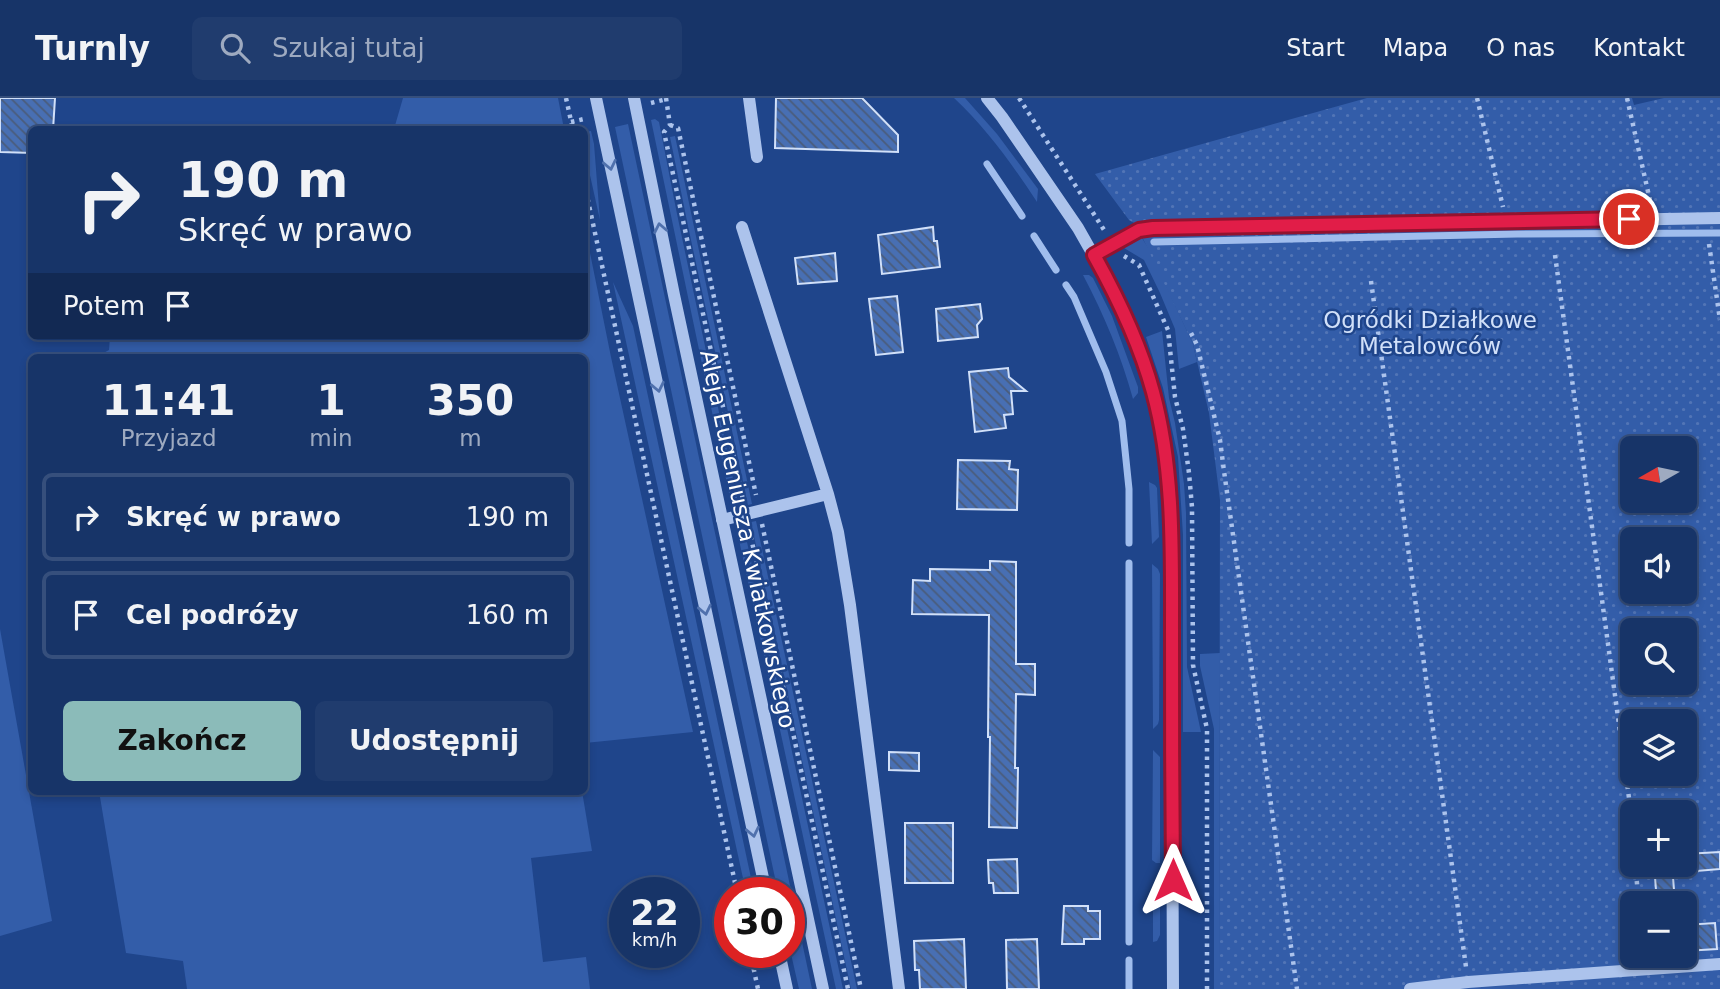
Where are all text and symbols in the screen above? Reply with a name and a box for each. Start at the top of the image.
search box [192,17,682,80]
text: Turnly [35,29,150,68]
icon: search [216,29,254,67]
text: Szukaj tutaj [272,33,425,63]
text: Start [1286,34,1345,62]
text: Mapa [1383,34,1448,62]
text: O nas [1486,34,1555,62]
text: Kontakt [1593,34,1685,62]
text: 190 m [178,152,348,209]
icon: right [63,154,154,245]
one-way arrow [602,159,617,171]
pin [1599,189,1659,249]
icon: arrive [1610,200,1648,238]
text: Skręć w prawo [178,211,413,249]
one-way arrow [654,222,669,234]
icon: arrive [159,287,197,325]
text: Potem [63,291,145,321]
park label: Ogródki Działkowe Metalowców [1323,307,1537,359]
street label: Aleja Eugeniusza Kwiatkowskiego [695,347,801,731]
text: 11:41 [102,376,236,425]
text: 1 [316,376,346,425]
text: 350 [427,376,514,425]
one-way arrow [649,381,664,393]
text: Przyjazd [121,425,217,451]
text: min [309,425,353,451]
text: m [459,425,482,451]
north arrow [1620,436,1698,513]
map controls [1620,436,1697,968]
icon: right [67,498,105,536]
text: Skręć w prawo [126,502,341,532]
text: 190 m [466,502,549,532]
button: sound [1620,527,1697,604]
icon: arrive [67,596,105,634]
text: Cel podróży [126,600,299,630]
text: 160 m [466,600,549,630]
one-way arrow [697,604,712,616]
button: search [1620,618,1697,695]
button: Zakończ [63,701,301,781]
button: Udostępnij [315,701,553,781]
button: layers [1620,709,1697,786]
button: + [1620,800,1697,877]
one-way arrow [745,826,760,838]
position arrow [1136,843,1210,917]
speed limit sign: 30 [714,877,805,968]
button: − [1620,891,1697,968]
text: 22 [630,893,679,933]
text: km/h [632,929,677,950]

